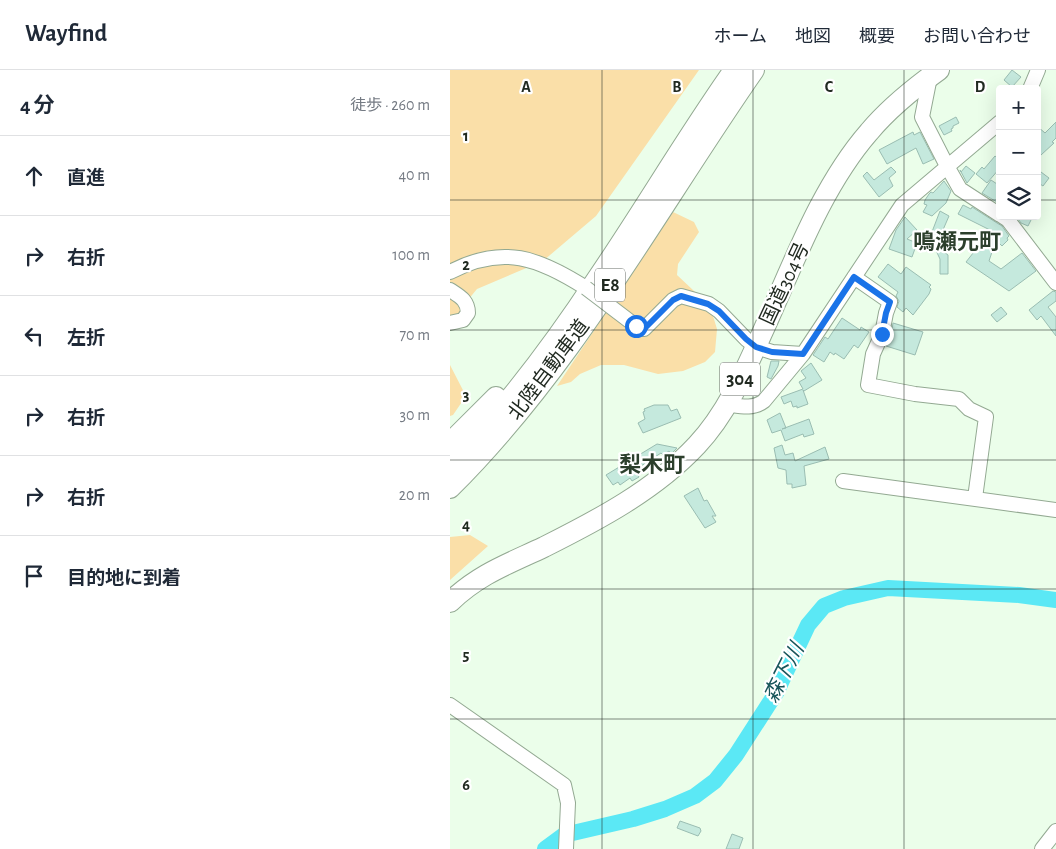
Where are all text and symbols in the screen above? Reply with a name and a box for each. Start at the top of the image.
text: Wayfind [25,22,107,46]
text: ホーム [714,28,767,46]
text: 地図 [795,28,831,46]
text: 概要 [859,28,895,46]
text: お問い合わせ [923,28,1031,46]
text: A [521,79,531,95]
text: B [672,79,682,95]
text: C [825,79,834,95]
text: D [975,79,986,95]
map controls [996,85,1041,220]
button: + [996,85,1041,130]
text: 4 分 [20,95,55,116]
text: 徒歩 · 260 m [350,97,430,113]
text: 1 [463,128,469,144]
button: − [996,130,1041,175]
icon: ahead [20,162,48,190]
text: 40 m [398,167,430,183]
text: 直進 [67,169,105,188]
button: layers [996,175,1041,220]
district label: 鳴瀬元町 [913,230,1001,253]
street label: 国道304号 [756,239,813,328]
icon: right [20,242,48,270]
text: 100 m [392,247,430,263]
text: 右折 [67,249,105,268]
text: 2 [462,257,470,273]
road number: E8 [595,268,625,302]
street label: 北陸自動車道 [504,315,593,424]
route start [625,315,648,338]
icon: left [20,322,48,350]
route end [871,323,894,346]
text: 70 m [399,327,430,343]
text: 左折 [67,329,105,348]
road number: 304 [720,362,760,396]
text: 3 [463,387,470,403]
icon: right [20,402,48,430]
text: 30 m [400,407,430,423]
text: 右折 [67,409,105,428]
district label: 梨木町 [619,453,685,476]
icon: right [20,482,48,510]
text: 20 m [399,487,430,503]
text: 右折 [67,489,105,508]
text: 4 [462,517,470,533]
icon: arrive [20,562,48,590]
text: 目的地に到着 [67,569,181,588]
water label: 森下川 [759,638,809,706]
text: 5 [463,647,470,663]
text: 6 [462,777,470,793]

